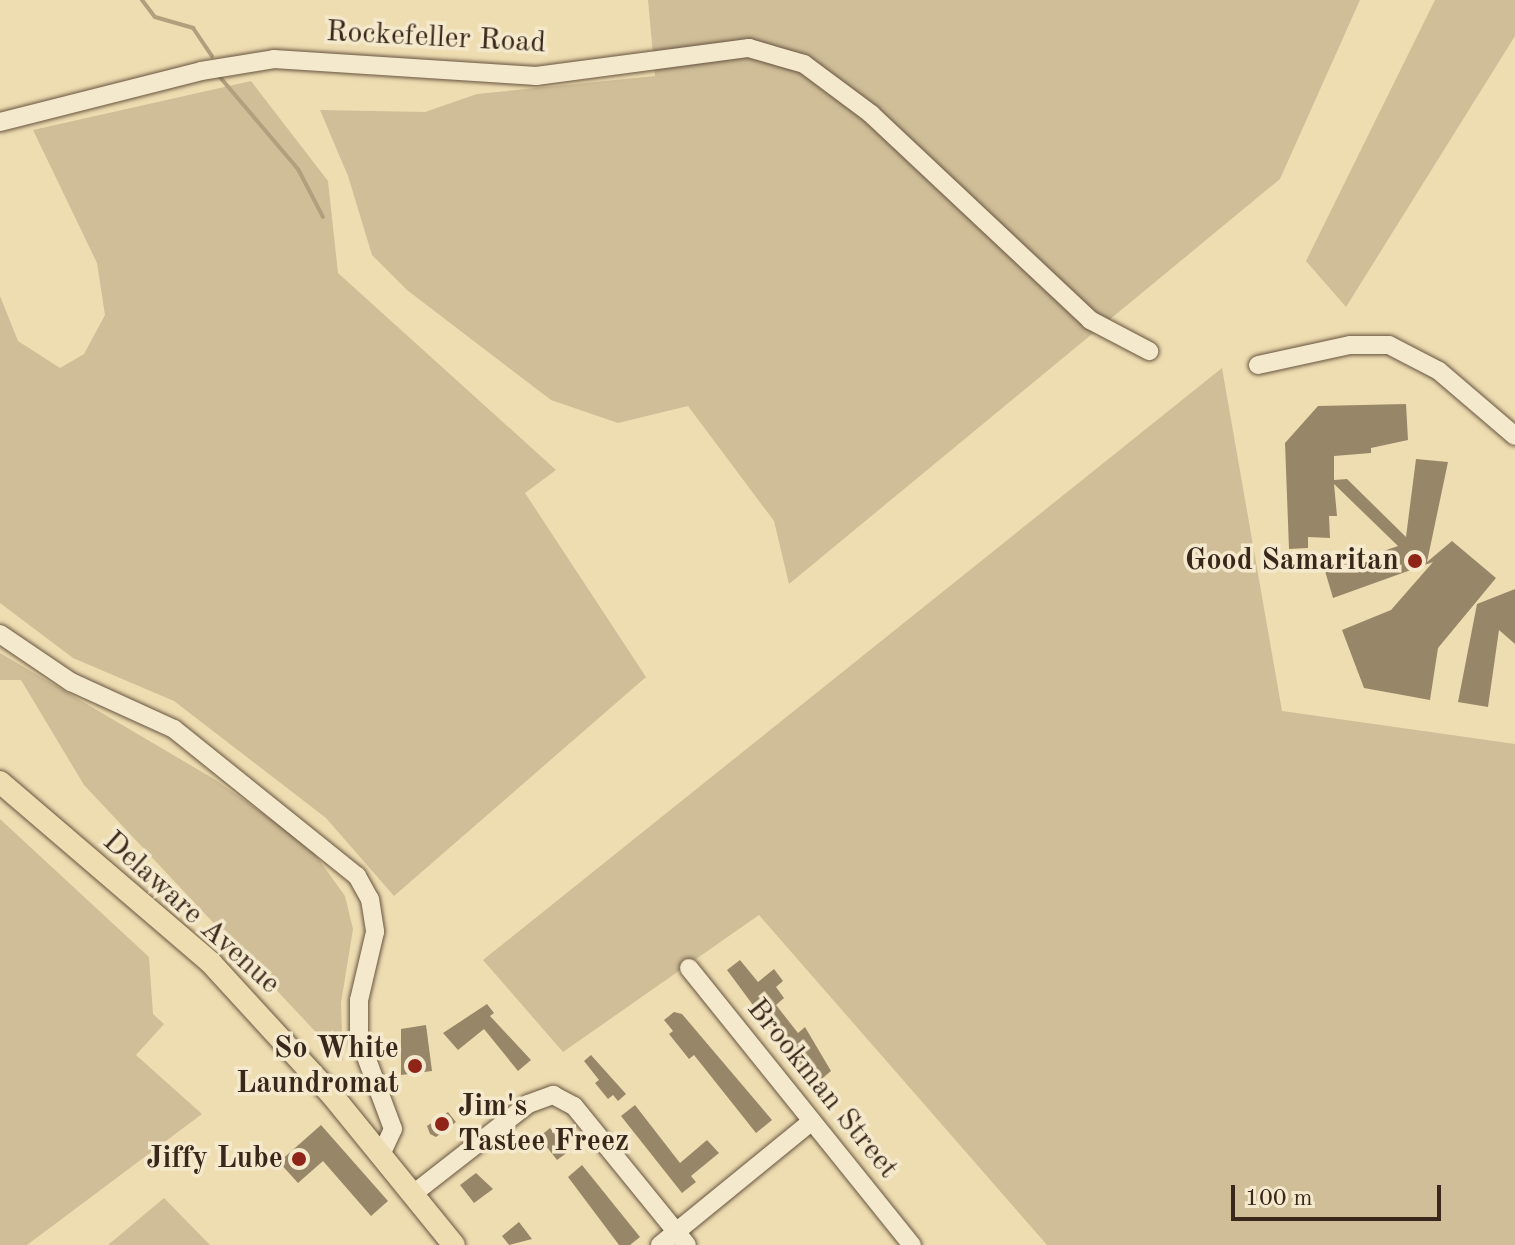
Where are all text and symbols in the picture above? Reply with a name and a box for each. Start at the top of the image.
street label: Rockefeller Road [325,14,547,62]
place label: Good Samaritan [1185,543,1399,579]
marker: Good Samaritan [1406,552,1424,570]
street label: Delaware Avenue [95,824,287,1002]
street label: Brookman Street [738,992,906,1186]
place label: So White Laundromat [236,1031,399,1102]
marker: So White Laundromat [406,1057,424,1075]
place label: Jim's Tastee Freez [458,1089,629,1160]
marker: Jim's Tastee Freez [433,1115,451,1133]
place label: Jiffy Lube [146,1141,283,1177]
marker: Jiffy Lube [290,1150,308,1168]
scale bar [1235,1169,1445,1219]
text: 100 m [1245,1187,1313,1211]

